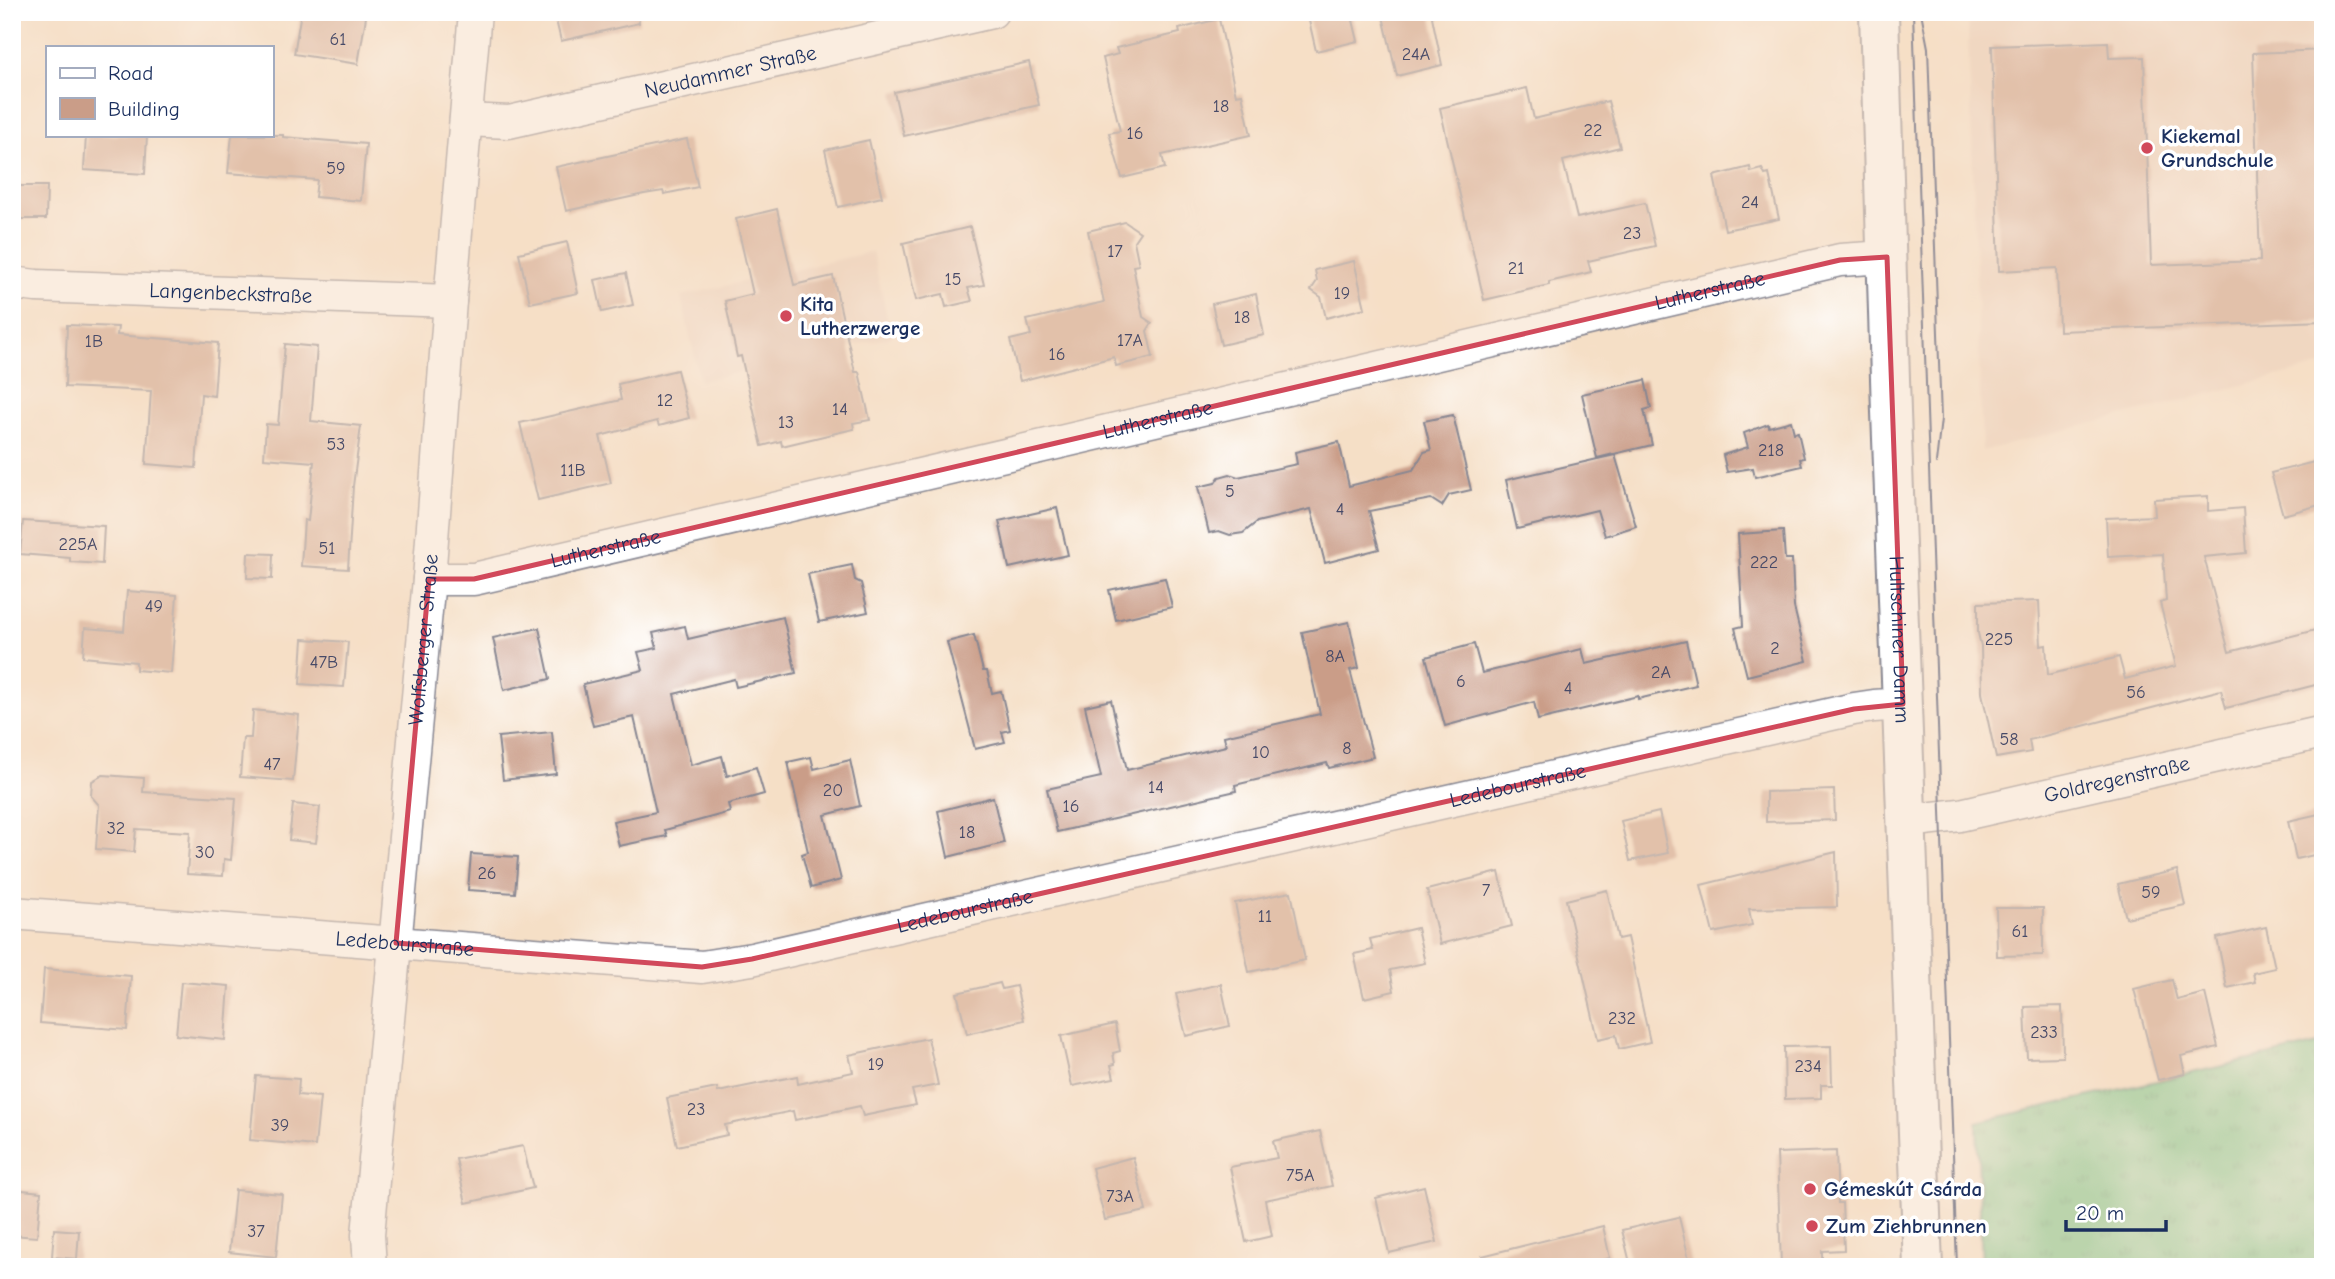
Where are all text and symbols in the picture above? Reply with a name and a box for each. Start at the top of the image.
house number: 61 [330,29,346,50]
street label: Neudammer Straße [642,40,819,103]
house number: 24A [1402,44,1430,65]
legend [46,46,273,136]
text: Road [108,61,153,85]
house number: 18 [1213,96,1229,117]
text: Building [108,97,180,121]
house number: 22 [1584,120,1602,141]
house number: 16 [1127,123,1143,144]
place label: Kiekemal Grundschule [2161,124,2274,172]
marker: Kiekemal Grundschule [2139,140,2155,156]
house number: 59 [326,158,346,179]
house number: 24 [1741,192,1759,213]
house number: 23 [1623,223,1641,244]
house number: 17 [1107,241,1123,262]
house number: 21 [1508,258,1524,279]
street label: Lutherstraße [1652,266,1767,315]
house number: 15 [945,269,961,290]
street label: Langenbeckstraße [149,278,313,308]
house number: 19 [1334,283,1350,304]
place label: Kita Lutherzwerge [800,292,920,340]
house number: 18 [1234,307,1250,328]
marker: Kita Lutherzwerge [778,308,794,324]
house number: 17A [1117,330,1143,351]
house number: 1B [85,331,103,352]
house number: 16 [1049,344,1065,365]
house number: 12 [657,390,673,411]
street label: Lutherstraße [1100,395,1215,444]
house number: 14 [832,399,848,420]
house number: 13 [778,412,794,433]
house number: 53 [327,434,345,455]
house number: 218 [1758,440,1784,461]
house number: 11B [560,460,586,481]
house number: 5 [1225,481,1235,502]
house number: 4 [1336,499,1344,520]
street label: Lutherstraße [548,524,663,573]
house number: 225A [58,534,98,555]
house number: 51 [319,538,335,559]
house number: 222 [1750,552,1778,573]
street label: Wolfsberger Straße [403,553,443,726]
street label: Hultschiner Damm [1884,555,1915,724]
house number: 49 [145,596,163,617]
house number: 225 [1985,629,2013,650]
house number: 2 [1770,638,1780,659]
house number: 8A [1325,646,1345,667]
house number: 47B [310,652,338,673]
house number: 2A [1651,662,1671,683]
house number: 6 [1456,671,1466,692]
house number: 4 [1564,678,1572,699]
house number: 56 [2126,682,2146,703]
house number: 58 [1999,729,2019,750]
house number: 8 [1342,738,1352,759]
house number: 10 [1252,742,1270,763]
street label: Goldregenstraße [2041,751,2192,807]
house number: 47 [263,754,281,775]
street label: Ledebourstraße [1447,758,1588,812]
house number: 14 [1148,777,1164,798]
house number: 20 [823,780,843,801]
house number: 16 [1063,796,1079,817]
house number: 32 [107,818,125,839]
house number: 18 [959,822,975,843]
house number: 30 [195,842,215,863]
house number: 26 [477,863,497,884]
house number: 7 [1482,880,1491,901]
house number: 59 [2141,882,2161,903]
street label: Ledebourstraße [894,884,1035,938]
house number: 11 [1258,906,1272,927]
house number: 61 [2012,921,2028,942]
street label: Ledebourstraße [335,926,475,961]
house number: 232 [1608,1008,1636,1029]
house number: 233 [2030,1022,2058,1043]
house number: 19 [868,1054,884,1075]
house number: 234 [1794,1056,1822,1077]
house number: 23 [687,1099,705,1120]
house number: 39 [271,1115,289,1136]
house number: 75A [1286,1165,1314,1186]
place label: Gémeskút Csárda [1824,1177,1982,1201]
marker: Gémeskút Csárda [1802,1181,1818,1197]
house number: 73A [1106,1186,1134,1207]
scale bar [2066,1188,2165,1232]
text: 20 m [2076,1201,2124,1225]
place label: Zum Ziehbrunnen [1826,1214,1987,1238]
marker: Zum Ziehbrunnen [1804,1218,1820,1234]
house number: 37 [247,1221,265,1242]

